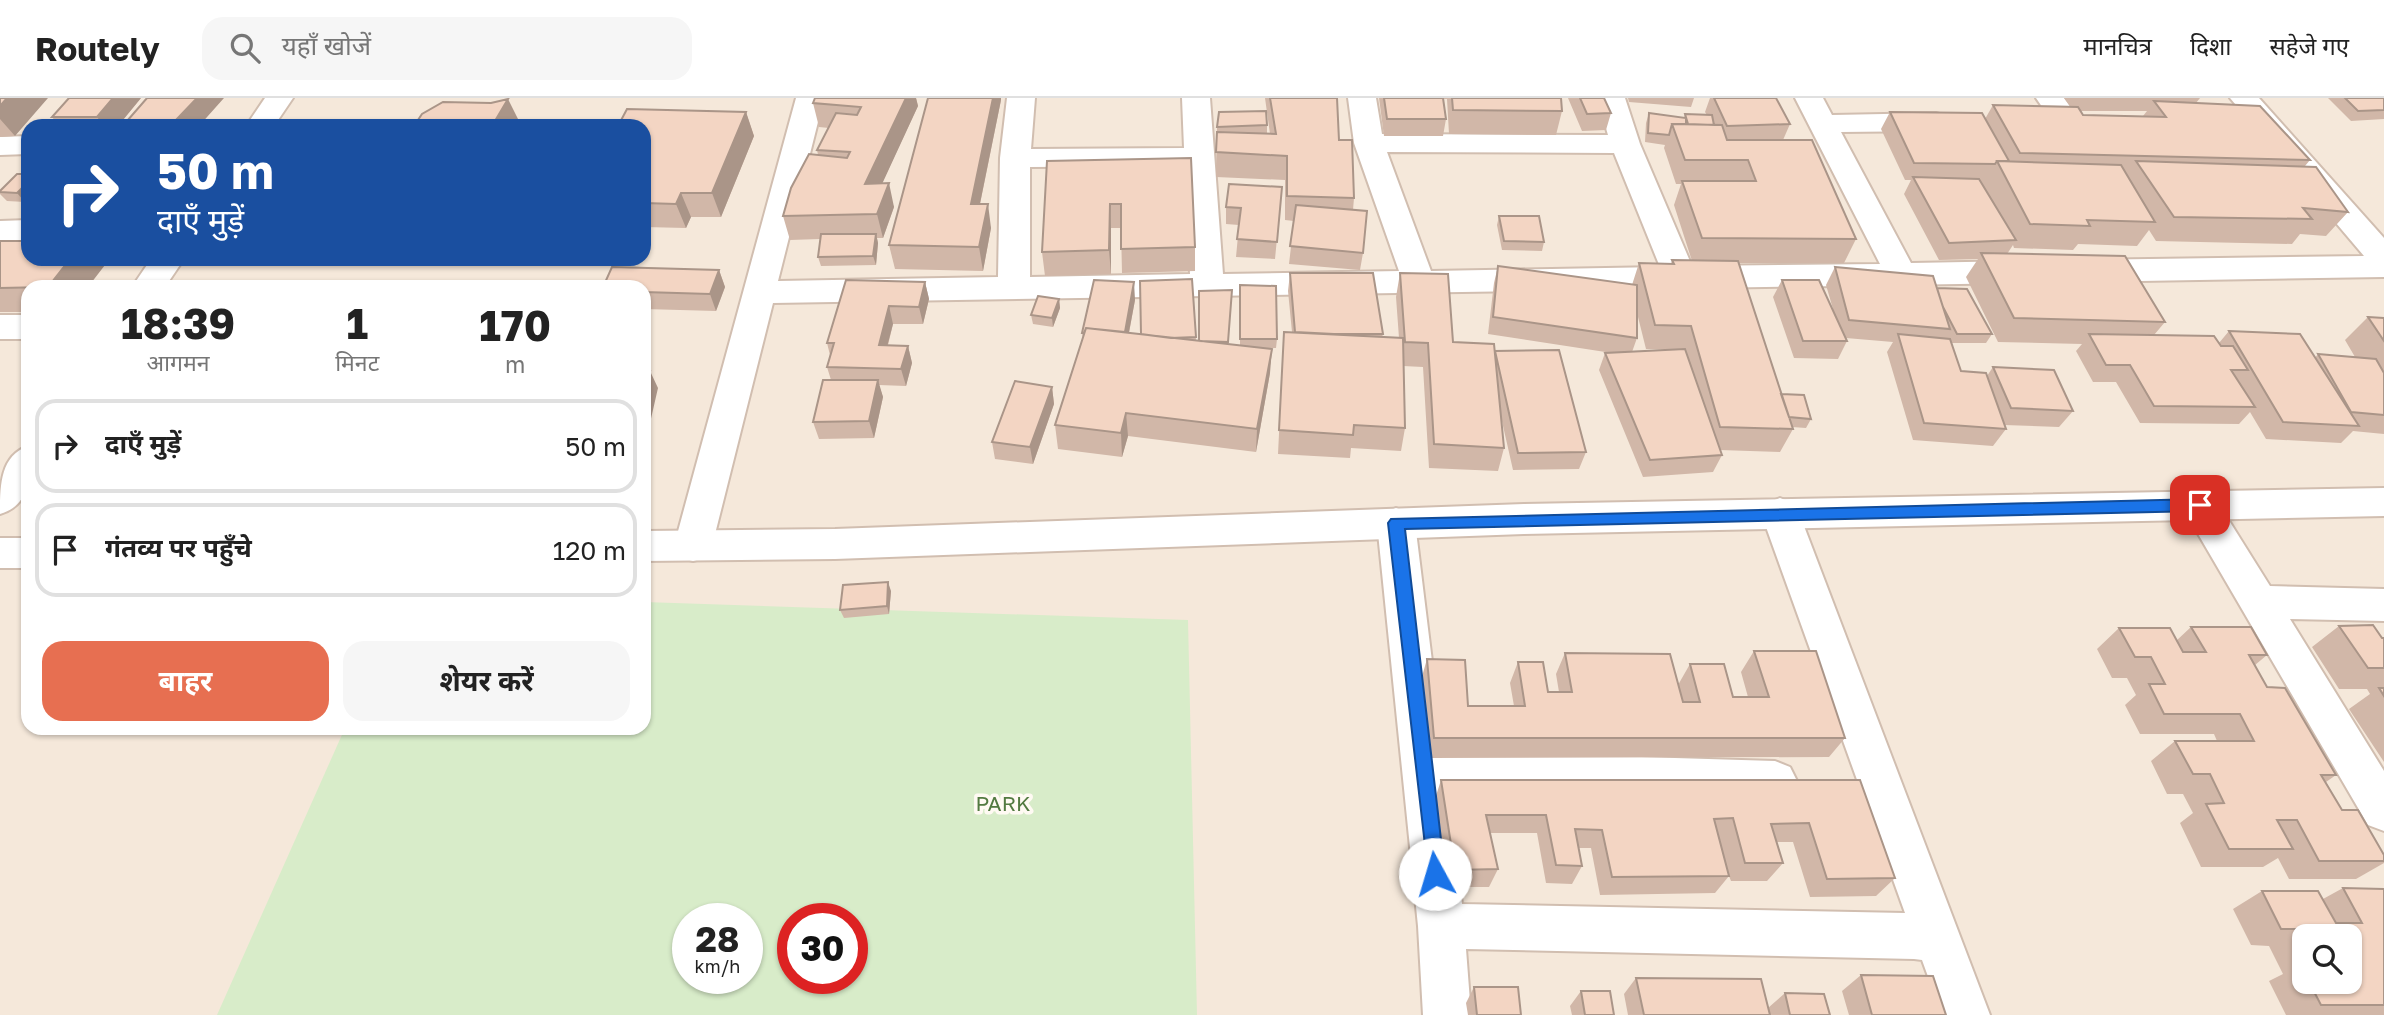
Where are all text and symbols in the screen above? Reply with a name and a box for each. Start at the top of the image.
search box [202,17,692,80]
text: Routely [35,29,160,68]
icon: search [226,29,264,67]
text: यहाँ खोजें [282,30,371,61]
text: मानचित्र [2083,31,2152,60]
text: दिशा [2190,31,2231,60]
text: सहेजे गए [2269,31,2349,60]
text: 50 m [157,141,274,200]
icon: right [42,147,133,238]
text: दाएँ मुड़ें [157,201,244,239]
text: 18:39 [121,298,235,348]
text: 1 [346,298,368,348]
text: 170 [479,300,551,350]
text: आगमन [147,348,210,376]
text: मिनट [335,348,379,376]
text: m [505,350,525,378]
icon: right [46,427,84,465]
text: दाएँ मुड़ें [105,428,181,459]
text: 50 m [565,431,626,462]
pin [2170,475,2230,535]
icon: arrive [2181,486,2219,524]
icon: arrive [46,531,84,569]
text: गंतव्य पर पहुँचे [105,532,252,563]
text: 120 m [553,535,626,566]
button: बाहर [42,641,329,721]
button: शेयर करें [343,641,630,721]
park label: PARK [976,790,1030,816]
position arrow [1398,837,1472,911]
speed limit sign: 30 [777,903,868,994]
text: 28 [696,918,739,960]
map controls [2292,924,2362,994]
button: search [2292,924,2362,994]
text: km/h [695,955,740,977]

